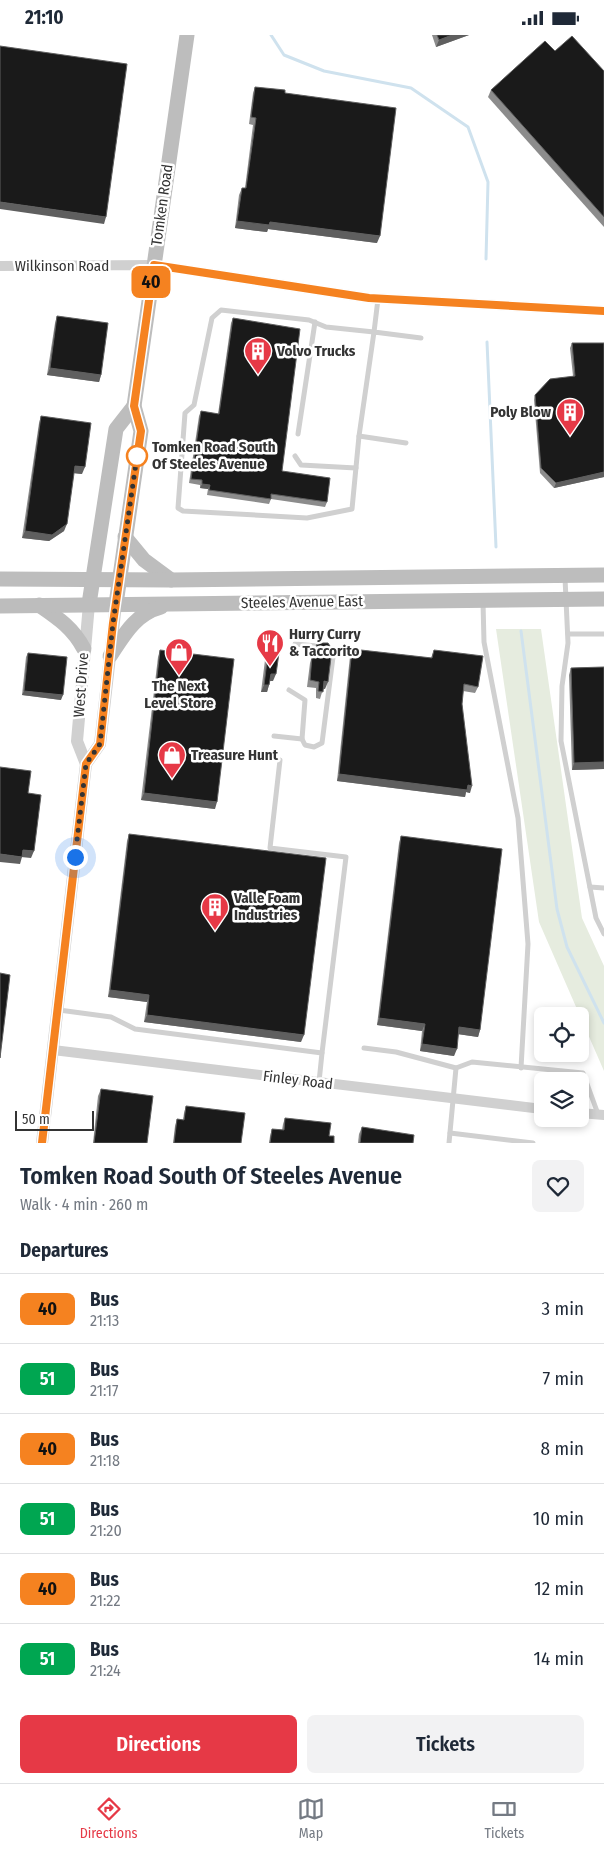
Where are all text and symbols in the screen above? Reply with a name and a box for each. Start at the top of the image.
text: 21:10 [25,6,64,29]
street label: Tomken Road [147,163,177,247]
street label: Wilkinson Road [15,257,109,275]
line badge: 40 [128,266,174,298]
text: 40 [141,271,161,293]
building icon: Volvo Trucks [243,336,273,375]
place label: Volvo Trucks [276,342,356,360]
building icon: Poly Blow [555,397,585,436]
place label: Poly Blow [490,403,552,421]
place label: Tomken Road South Of Steeles Avenue [152,438,276,473]
marker: Tomken Road South Of Steeles Avenue [126,445,148,467]
street label: Steeles Avenue East [241,592,363,612]
place label: Hurry Curry & Taccorito [289,625,361,660]
restaurant icon: Hurry Curry & Taccorito [255,628,285,667]
shop icon: The Next Level Store [164,637,194,676]
street label: West Drive [70,652,92,718]
place label: The Next Level Store [144,677,214,712]
shop icon: Treasure Hunt [157,740,187,779]
place label: Treasure Hunt [191,746,279,764]
your location [63,845,88,870]
place label: Valle Foam Industries [233,889,300,924]
building icon: Valle Foam Industries [200,892,230,931]
map controls [534,1007,589,1127]
button: locate [534,1007,589,1062]
street label: Finley Road [262,1067,334,1093]
button: layers [534,1072,589,1127]
scale bar [15,1108,94,1131]
text: 50 m [22,1111,50,1128]
button: heart [532,1160,584,1212]
text: Tomken Road South Of Steeles Avenue [20,1162,402,1190]
text: Walk · 4 min · 260 m [20,1195,148,1214]
text: Departures [20,1239,108,1262]
text: Bus [90,1288,119,1311]
text: 3 min [542,1297,584,1320]
text: 40 [38,1298,57,1320]
text: 21:13 [90,1311,119,1330]
text: Bus [90,1358,119,1381]
text: 7 min [542,1367,584,1390]
text: 51 [40,1368,55,1390]
text: 21:17 [90,1381,118,1400]
text: Bus [90,1428,119,1451]
text: 8 min [541,1437,584,1460]
text: 40 [38,1438,57,1460]
text: 21:18 [90,1451,120,1470]
text: Bus [90,1498,119,1521]
text: 10 min [533,1507,584,1530]
text: 51 [40,1508,55,1530]
text: 21:20 [90,1521,122,1540]
text: Bus [90,1568,119,1591]
text: 12 min [534,1577,584,1600]
text: 40 [38,1578,57,1600]
text: 21:22 [90,1591,120,1610]
text: Bus [90,1638,119,1661]
text: 14 min [534,1647,584,1670]
text: 51 [40,1648,55,1670]
text: 21:24 [90,1661,121,1680]
button: Directions [20,1715,297,1773]
button: Tickets [307,1715,584,1773]
tab: Directions [80,1795,138,1842]
tab: Map [297,1795,325,1842]
tab: Tickets [484,1795,524,1842]

